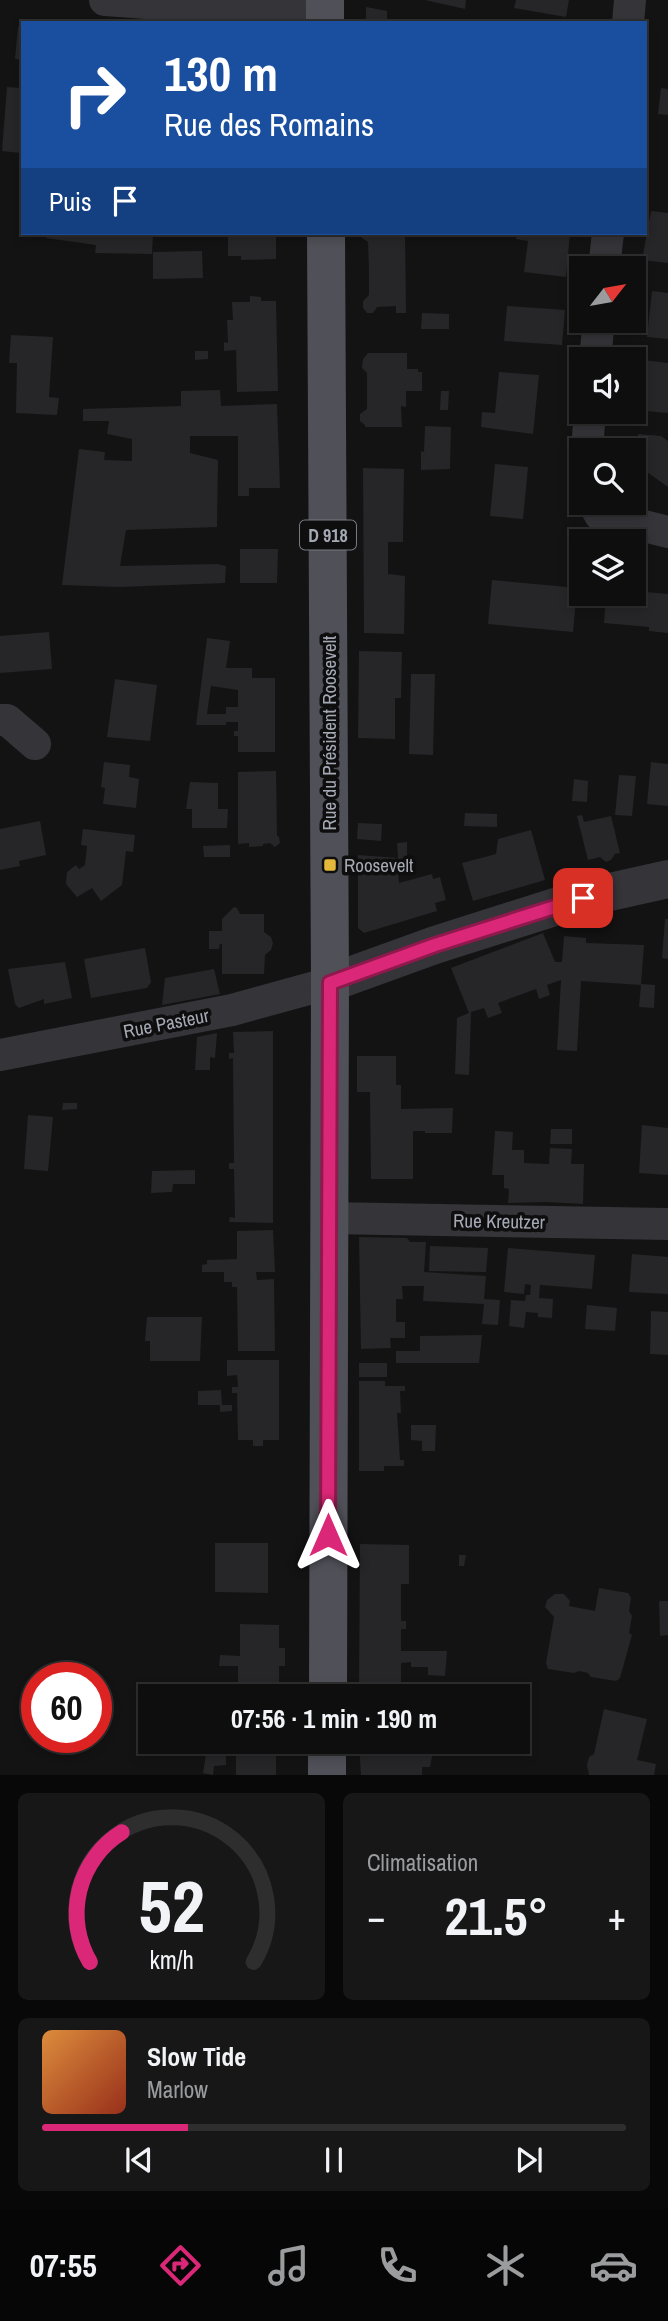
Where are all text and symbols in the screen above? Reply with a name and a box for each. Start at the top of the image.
text: 130 m [164,40,278,106]
icon: right [49,49,140,140]
text: Rue des Romains [164,103,374,146]
icon: arrive [106,182,144,220]
text: Puis [49,184,92,219]
north arrow [569,256,646,332]
map controls [569,256,646,606]
button: sound [569,347,646,424]
button: search [569,438,646,515]
road number: D 918 [300,520,356,550]
button: layers [569,529,646,606]
street label: Rue du Président Roosevelt [316,635,342,830]
place label: Roosevelt [344,852,414,878]
marker: Roosevelt [322,857,338,873]
pin [553,868,613,928]
icon: arrive [564,879,602,917]
street label: Rue Pasteur [121,1002,212,1044]
street label: Rue Kreutzer [453,1207,546,1235]
position arrow [291,1498,365,1572]
speed limit sign: 60 [21,1662,112,1753]
text: 07:56 · 1 min · 190 m [231,1701,437,1736]
text: Climatisation [367,1847,478,1878]
text: 52 [138,1858,205,1956]
text: 21.5° [445,1881,548,1951]
text: − [367,1891,385,1942]
text: + [608,1891,626,1942]
text: km/h [149,1943,194,1977]
text: Slow Tide [147,2039,246,2074]
text: Marlow [147,2074,208,2105]
icon: previous [120,2141,158,2179]
icon: pause [315,2141,353,2179]
icon: next [510,2141,548,2179]
icon: directions [156,2241,205,2290]
icon: music [264,2241,313,2290]
icon: phone [373,2241,422,2290]
icon: climate [481,2241,530,2290]
icon: car [589,2241,638,2290]
text: 07:55 [30,2244,97,2287]

